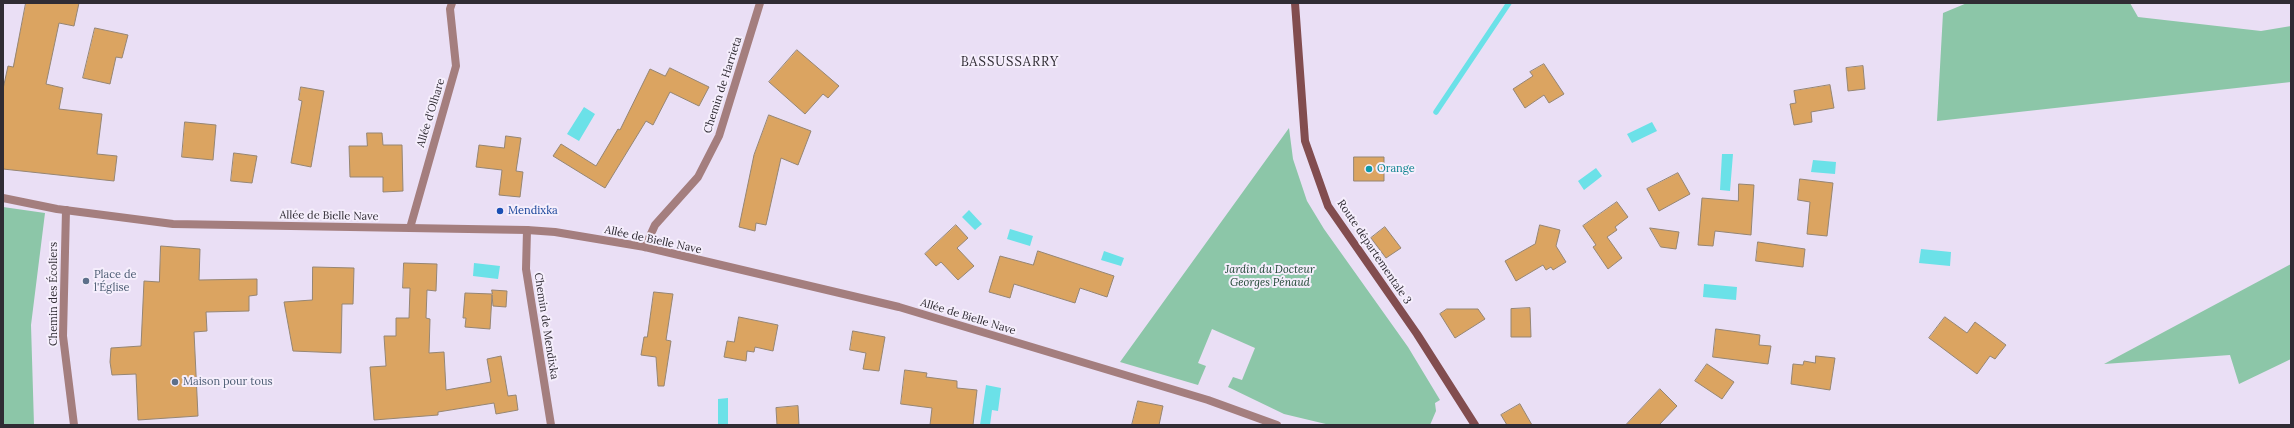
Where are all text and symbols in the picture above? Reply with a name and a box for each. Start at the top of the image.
street label: Chemin de Harrieta [701,35,745,135]
district label: BASSUSSARRY [961,54,1059,70]
street label: Allée d'Olhare [414,77,448,149]
place label: Orange [1377,162,1415,176]
marker: Orange [1364,164,1374,174]
street label: Route départementale 3 [1334,197,1414,307]
place label: Mendixka [508,204,558,218]
marker: Mendixka [495,206,505,216]
street label: Allée de Bielle Nave [279,209,379,223]
street label: Allée de Bielle Nave [603,223,703,257]
street label: Chemin des Écoliers [47,242,61,346]
park label: Jardin du Docteur Georges Pénaud [1225,263,1315,289]
place label: Place de l'Église [94,268,136,294]
street label: Chemin de Mendixka [531,272,561,380]
marker: Place de l'Église [81,276,91,286]
street label: Allée de Bielle Nave [919,296,1017,338]
place label: Maison pour tous [183,375,273,389]
marker: Maison pour tous [170,377,180,387]

